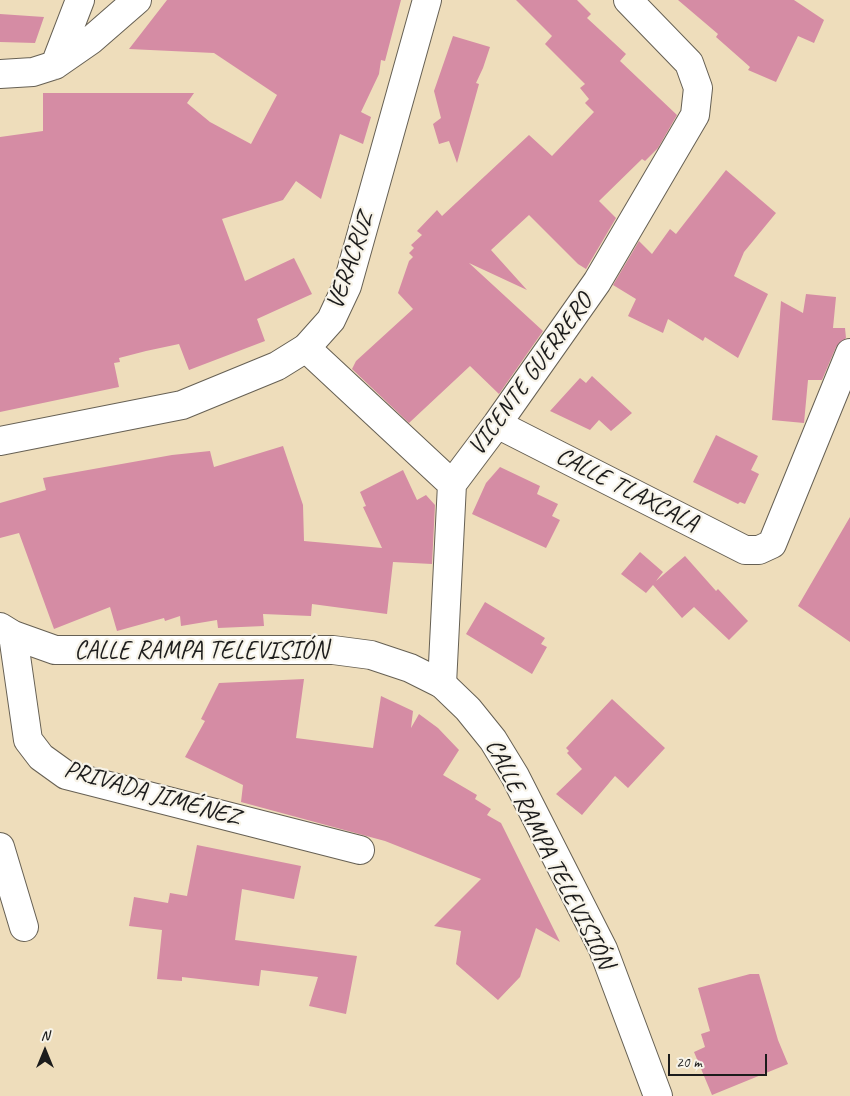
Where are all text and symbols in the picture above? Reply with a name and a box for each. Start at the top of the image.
street label: VERACRUZ [320,209,382,313]
street label: VICENTE GUERRERO [462,288,600,462]
street label: CALLE TLAXCALA [551,441,703,539]
street label: CALLE RAMPA TELEVISIÓN [74,636,328,666]
street label: CALLE RAMPA TELEVISIÓN [478,734,620,974]
street label: PRIVADA JIMÉNEZ [61,755,243,833]
north arrow [20,1026,70,1076]
text: N [41,1027,49,1044]
scale bar [670,1044,769,1076]
text: 20 m [676,1053,702,1072]

